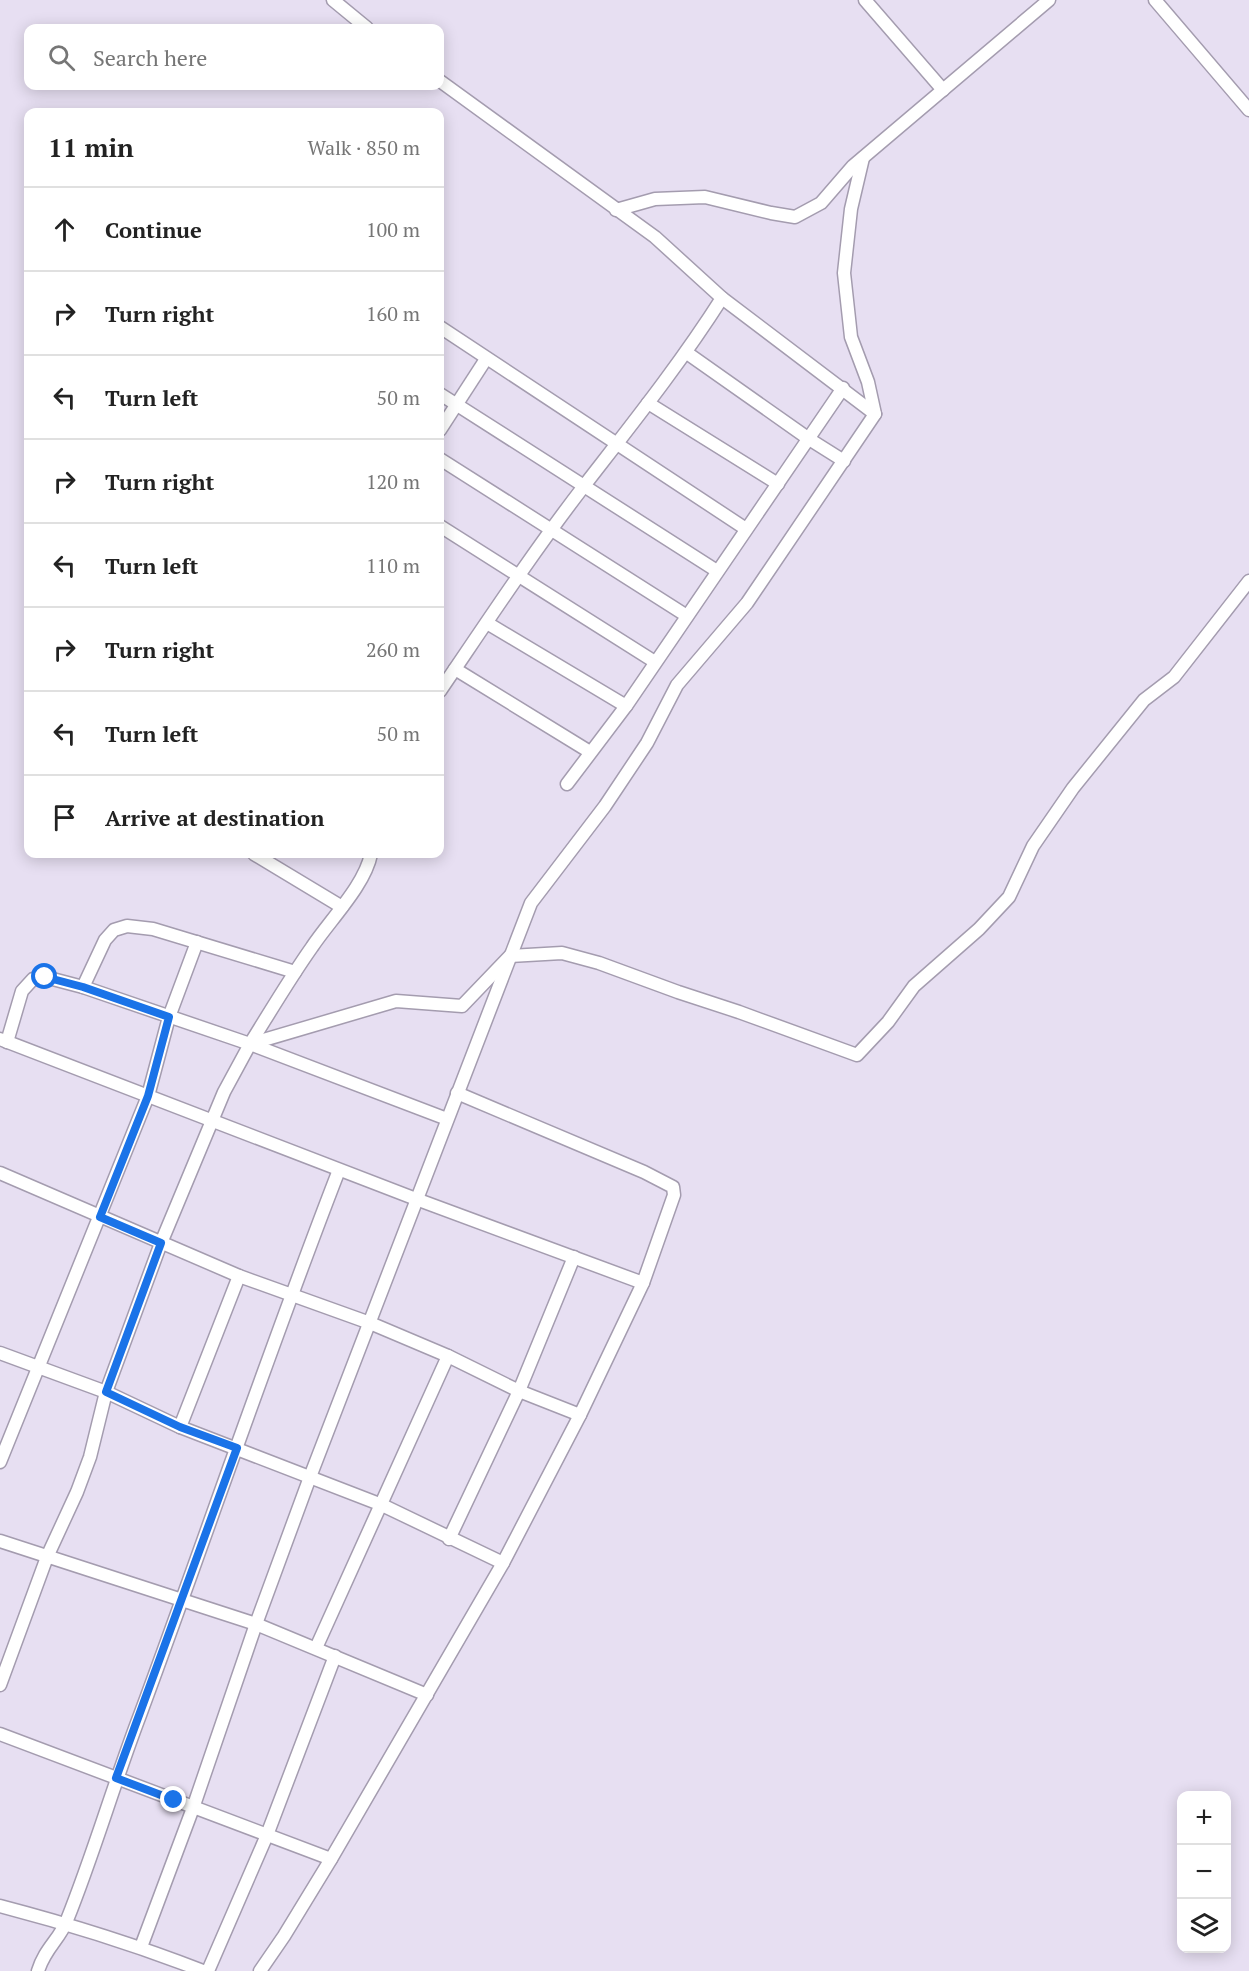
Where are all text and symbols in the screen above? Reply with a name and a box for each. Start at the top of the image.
search box [24,24,444,90]
icon: search [45,41,78,74]
text: Search here [93,43,207,72]
text: 11 min [48,130,134,164]
text: Walk · 850 m [308,134,420,161]
icon: ahead [48,213,81,246]
text: Continue [105,215,202,244]
text: 100 m [366,216,420,243]
icon: right [48,297,81,330]
text: Turn right [105,299,214,328]
text: 160 m [366,300,420,327]
icon: left [48,381,81,414]
text: Turn left [105,383,198,412]
text: 50 m [377,384,420,411]
icon: right [48,465,81,498]
text: Turn right [105,467,214,496]
text: 120 m [366,468,420,495]
icon: left [48,549,81,582]
text: Turn left [105,551,198,580]
text: 110 m [366,552,420,579]
icon: right [48,633,81,666]
text: Turn right [105,635,214,664]
text: 260 m [366,636,420,663]
icon: left [48,717,81,750]
text: Turn left [105,719,198,748]
text: 50 m [377,720,420,747]
icon: arrive [48,801,81,834]
text: Arrive at destination [105,803,324,832]
route start [31,963,57,989]
route end [160,1786,186,1812]
map controls [1177,1791,1231,1953]
button: + [1177,1791,1231,1845]
button: − [1177,1845,1231,1899]
button: layers [1177,1899,1231,1953]

